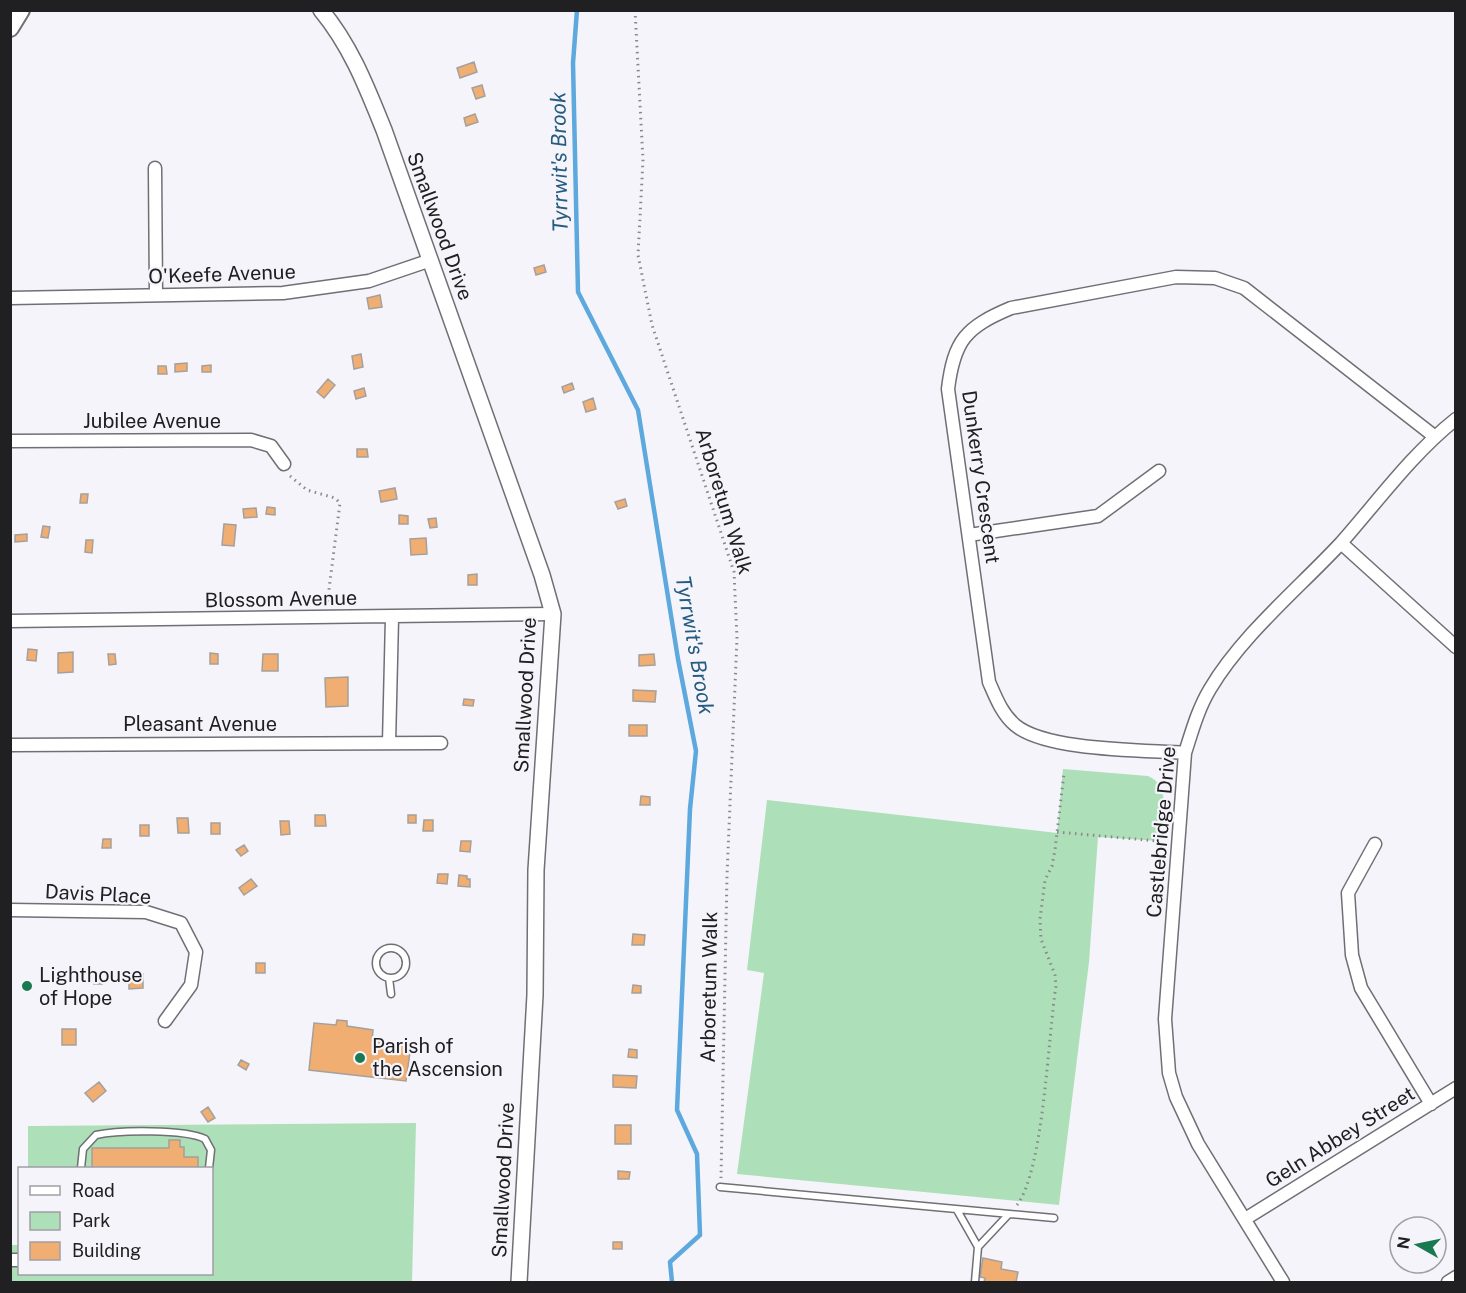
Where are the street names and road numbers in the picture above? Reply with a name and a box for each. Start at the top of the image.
street label: Smallwood Drive [402,149,478,303]
street label: O'Keefe Avenue [148,259,296,289]
street label: Dunkerry Crescent [957,389,1005,565]
street label: Jubilee Avenue [83,409,221,433]
street label: Arboretum Walk [690,425,758,577]
street label: Blossom Avenue [205,586,357,612]
street label: Smallwood Drive [509,617,541,773]
street label: Pleasant Avenue [123,712,277,736]
street label: Castlebridge Drive [1142,745,1180,919]
street label: Davis Place [44,879,152,909]
street label: Arboretum Walk [696,911,722,1063]
street label: Geln Abbey Street [1261,1081,1419,1193]
street label: Smallwood Drive [487,1102,519,1258]

